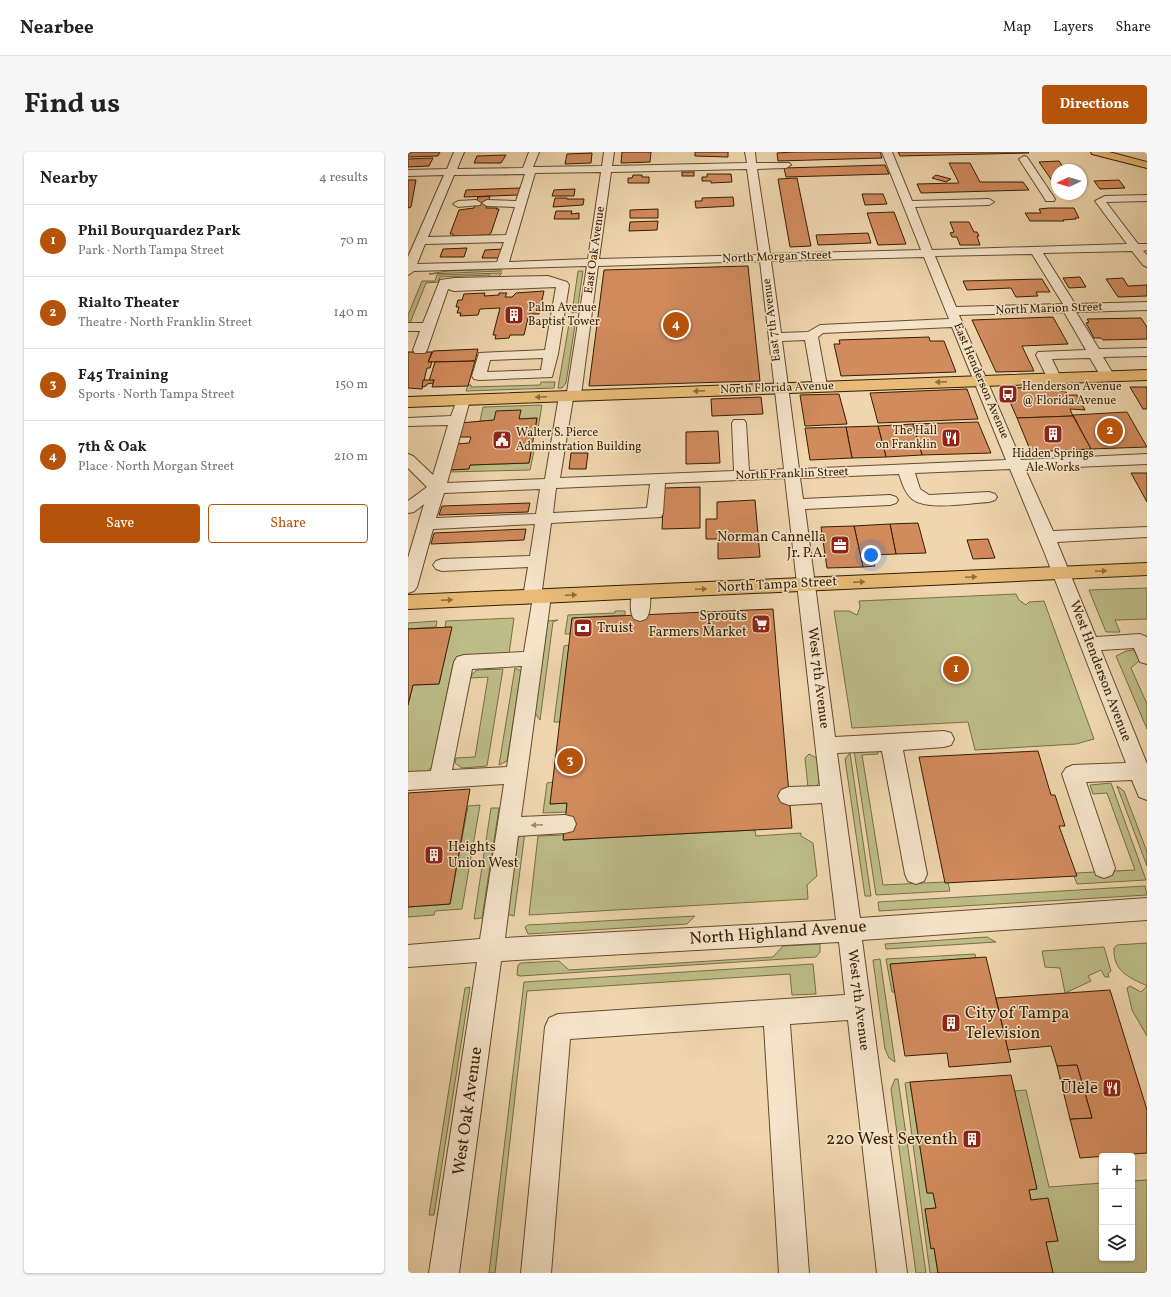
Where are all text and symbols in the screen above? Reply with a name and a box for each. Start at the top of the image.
text: Nearbee [20,15,94,41]
text: Map [1003,18,1031,37]
text: Layers [1053,18,1093,37]
text: Share [1115,18,1151,37]
text: Find us [24,85,120,124]
button: Directions [1042,85,1147,124]
north arrow [1051,164,1087,200]
text: Nearby [40,167,98,190]
text: 4 results [319,169,368,187]
street label: East Oak Avenue [581,205,609,295]
text: Phil Bourquardez Park [78,221,241,242]
text: 1 [50,232,56,250]
text: 70 m [340,232,368,250]
text: Park · North Tampa Street [78,242,224,260]
street label: North Morgan Street [722,247,832,267]
street label: East 7th Avenue [759,277,785,363]
text: Rialto Theater [78,293,179,314]
street label: North Marion Street [995,299,1103,319]
place label: Palm Avenue Baptist Tower [528,300,600,330]
text: 2 [50,304,56,322]
text: 140 m [334,304,368,322]
building icon: Palm Avenue Baptist Tower [503,304,525,326]
pin: 4 [663,310,689,340]
text: Theatre · North Franklin Street [78,314,252,332]
street label: East Henderson Avenue [949,321,1013,442]
text: F45 Training [78,365,168,386]
text: 3 [50,376,56,394]
text: 150 m [335,376,368,394]
street label: North Florida Avenue [720,378,834,398]
one-way arrow [934,379,947,385]
place label: Henderson Avenue @ Florida Avenue [1022,379,1122,409]
bus stop icon: Henderson Avenue @ Florida Avenue [997,383,1019,405]
text: Sports · North Tampa Street [78,386,235,404]
one-way arrow [693,387,705,394]
one-way arrow [535,393,547,400]
pin: 2 [1097,416,1123,446]
place label: The Hall on Franklin [876,423,937,453]
building icon: Hidden Springs Ale Works [1042,423,1064,445]
place label: Walter S. Pierce Adminstration Building [516,425,641,455]
restaurant icon: The Hall on Franklin [940,427,962,449]
public building icon: Walter S. Pierce Adminstration Building [491,429,513,451]
text: 7th & Oak [78,437,147,458]
place label: Hidden Springs Ale Works [1012,446,1094,476]
text: 4 [49,448,57,466]
text: 210 m [334,448,368,466]
text: Place · North Morgan Street [78,458,234,476]
street label: North Franklin Street [735,464,849,484]
button: Save [40,504,200,543]
button: Share [208,504,368,543]
place label: Norman Cannella Jr. P.A. [717,528,826,563]
office icon: Norman Cannella Jr. P.A. [829,534,851,556]
your location [861,545,881,565]
one-way arrow [1095,568,1108,574]
street label: North Tampa Street [716,572,838,598]
one-way arrow [965,573,977,580]
one-way arrow [853,578,865,585]
one-way arrow [695,586,708,592]
one-way arrow [565,591,577,598]
one-way arrow [441,597,454,603]
street label: West Henderson Avenue [1064,598,1136,745]
place label: Sprouts Farmers Market [648,607,747,642]
supermarket icon: Sprouts Farmers Market [750,613,772,635]
bank icon: Truist [572,617,594,639]
place label: Truist [597,619,634,638]
street label: West 7th Avenue [802,626,834,730]
pin: 1 [943,654,969,684]
pin: 3 [557,746,583,776]
one-way arrow [531,822,543,829]
place label: Heights Union West [448,838,519,873]
building icon: Heights Union West [423,844,445,866]
street label: North Highland Avenue [689,915,867,951]
street label: West 7th Avenue [842,948,874,1052]
place label: City of Tampa Television [965,1002,1069,1045]
building icon: City of Tampa Television [940,1012,962,1034]
street label: West Oak Avenue [448,1045,488,1177]
place label: Ūlëlē [1060,1077,1098,1100]
restaurant icon: Ūlëlē [1101,1077,1123,1099]
place label: 220 West Seventh [826,1128,958,1151]
building icon: 220 West Seventh [961,1128,983,1150]
map controls [1099,1153,1135,1261]
button: + [1099,1153,1135,1189]
button: − [1099,1189,1135,1225]
button: layers [1099,1225,1135,1261]

